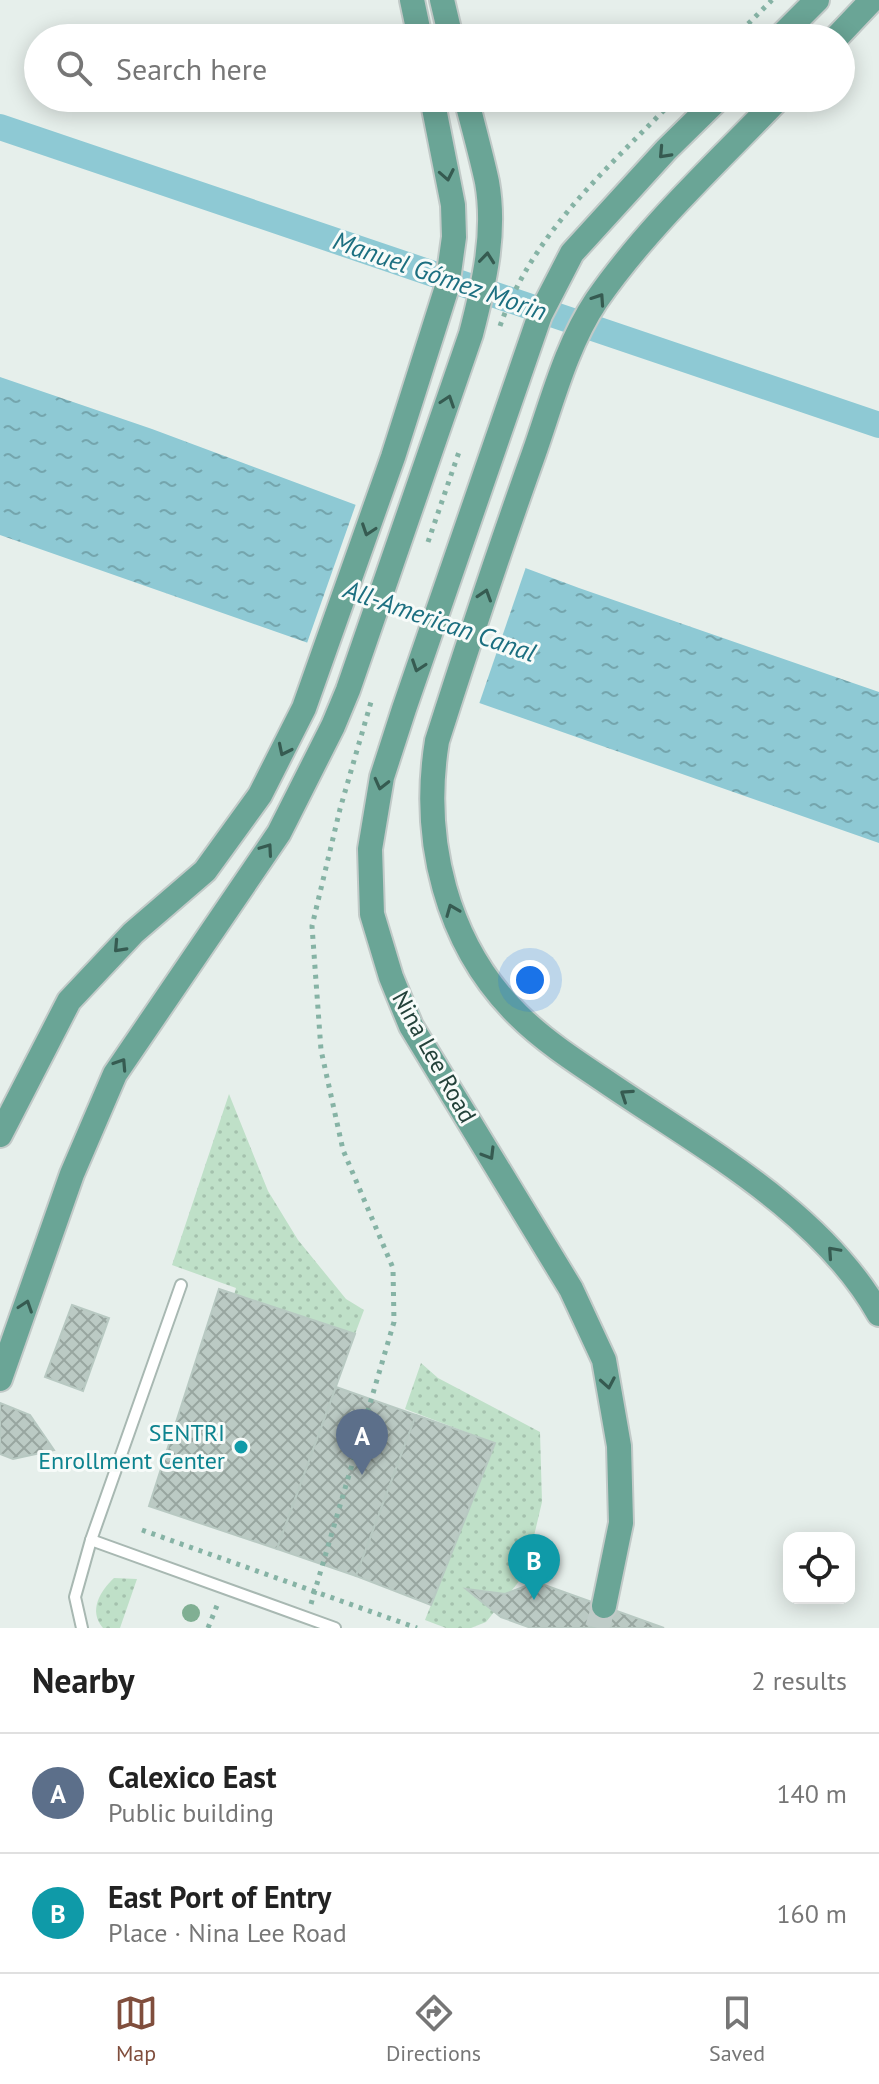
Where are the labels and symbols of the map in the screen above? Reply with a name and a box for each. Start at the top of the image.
one-way arrow [658,144,673,158]
one-way arrow [437,168,454,181]
water label: Manuel Gómez Morin [329,223,551,328]
one-way arrow [479,251,496,264]
one-way arrow [589,293,604,307]
one-way arrow [439,395,455,409]
one-way arrow [361,522,377,536]
water label: All-American Canal [339,572,541,669]
one-way arrow [476,589,492,603]
one-way arrow [412,659,428,673]
one-way arrow [278,742,293,757]
one-way arrow [373,776,390,790]
one-way arrow [257,844,272,858]
one-way arrow [445,904,462,918]
one-way arrow [114,938,128,953]
your location [510,960,550,1000]
street label: Nina Lee Road [385,985,483,1128]
one-way arrow [112,1059,127,1073]
one-way arrow [621,1090,635,1105]
one-way arrow [479,1145,494,1160]
one-way arrow [828,1246,842,1261]
one-way arrow [16,1300,32,1314]
one-way arrow [599,1377,616,1390]
pin: A [336,1409,388,1475]
place label: SENTRI Enrollment Center [38,1417,225,1476]
marker: SENTRI Enrollment Center [232,1438,250,1456]
pin: B [508,1534,560,1600]

